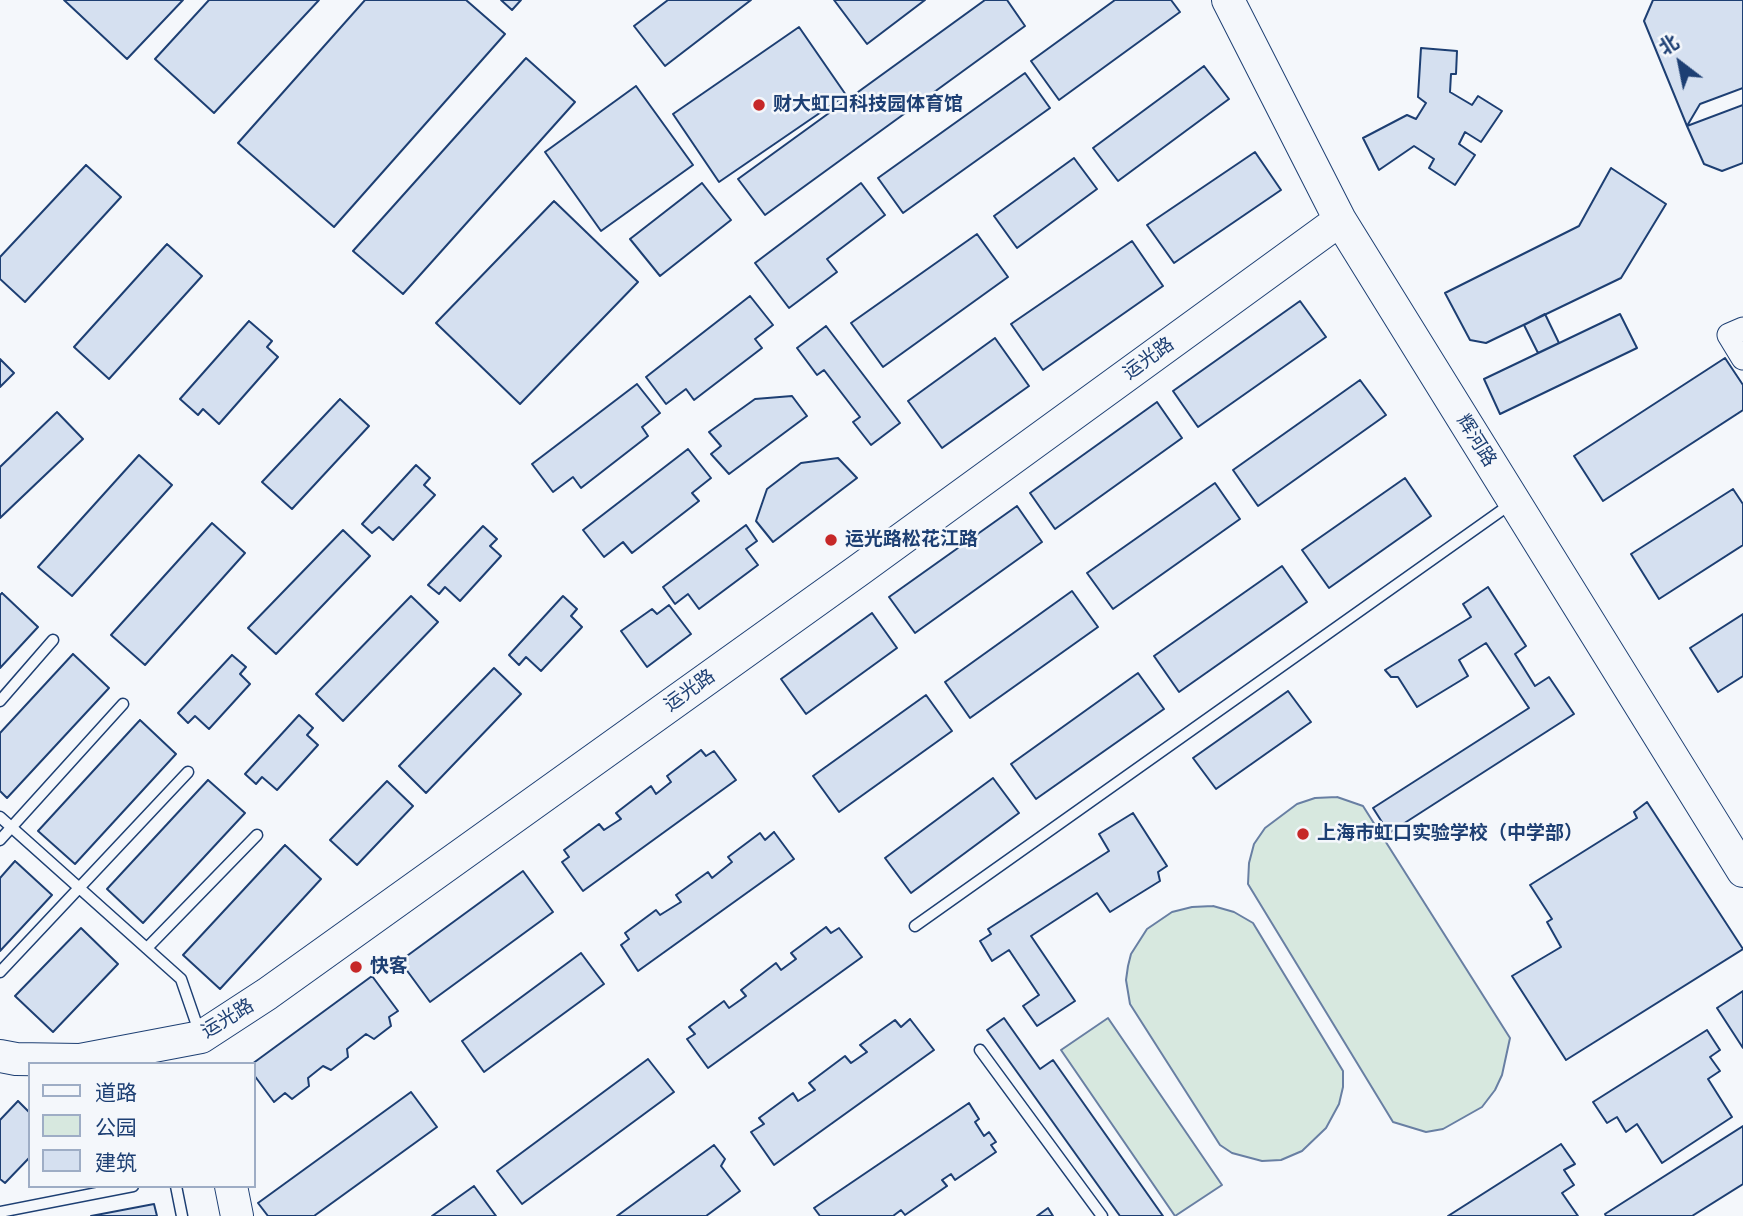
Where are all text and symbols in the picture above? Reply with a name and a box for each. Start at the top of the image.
north arrow [1645,28,1715,98]
text: 北 [1655,31,1682,59]
place label: 财大虹口科技园体育馆 [773,94,963,116]
marker: 财大虹口科技园体育馆 [751,97,767,113]
street label: 运光路 [1119,333,1179,385]
street label: 辉河路 [1451,411,1501,471]
place label: 运光路松花江路 [845,529,978,551]
marker: 运光路松花江路 [823,532,839,548]
street label: 运光路 [660,665,720,717]
place label: 上海市虹口实验学校（中学部） [1317,823,1583,845]
marker: 上海市虹口实验学校（中学部） [1295,826,1311,842]
place label: 快客 [370,956,408,978]
marker: 快客 [348,959,364,975]
street label: 运光路 [198,995,258,1043]
legend [28,1062,256,1188]
text: 道路 [95,1081,137,1104]
text: 公园 [95,1116,137,1139]
text: 建筑 [95,1151,137,1174]

